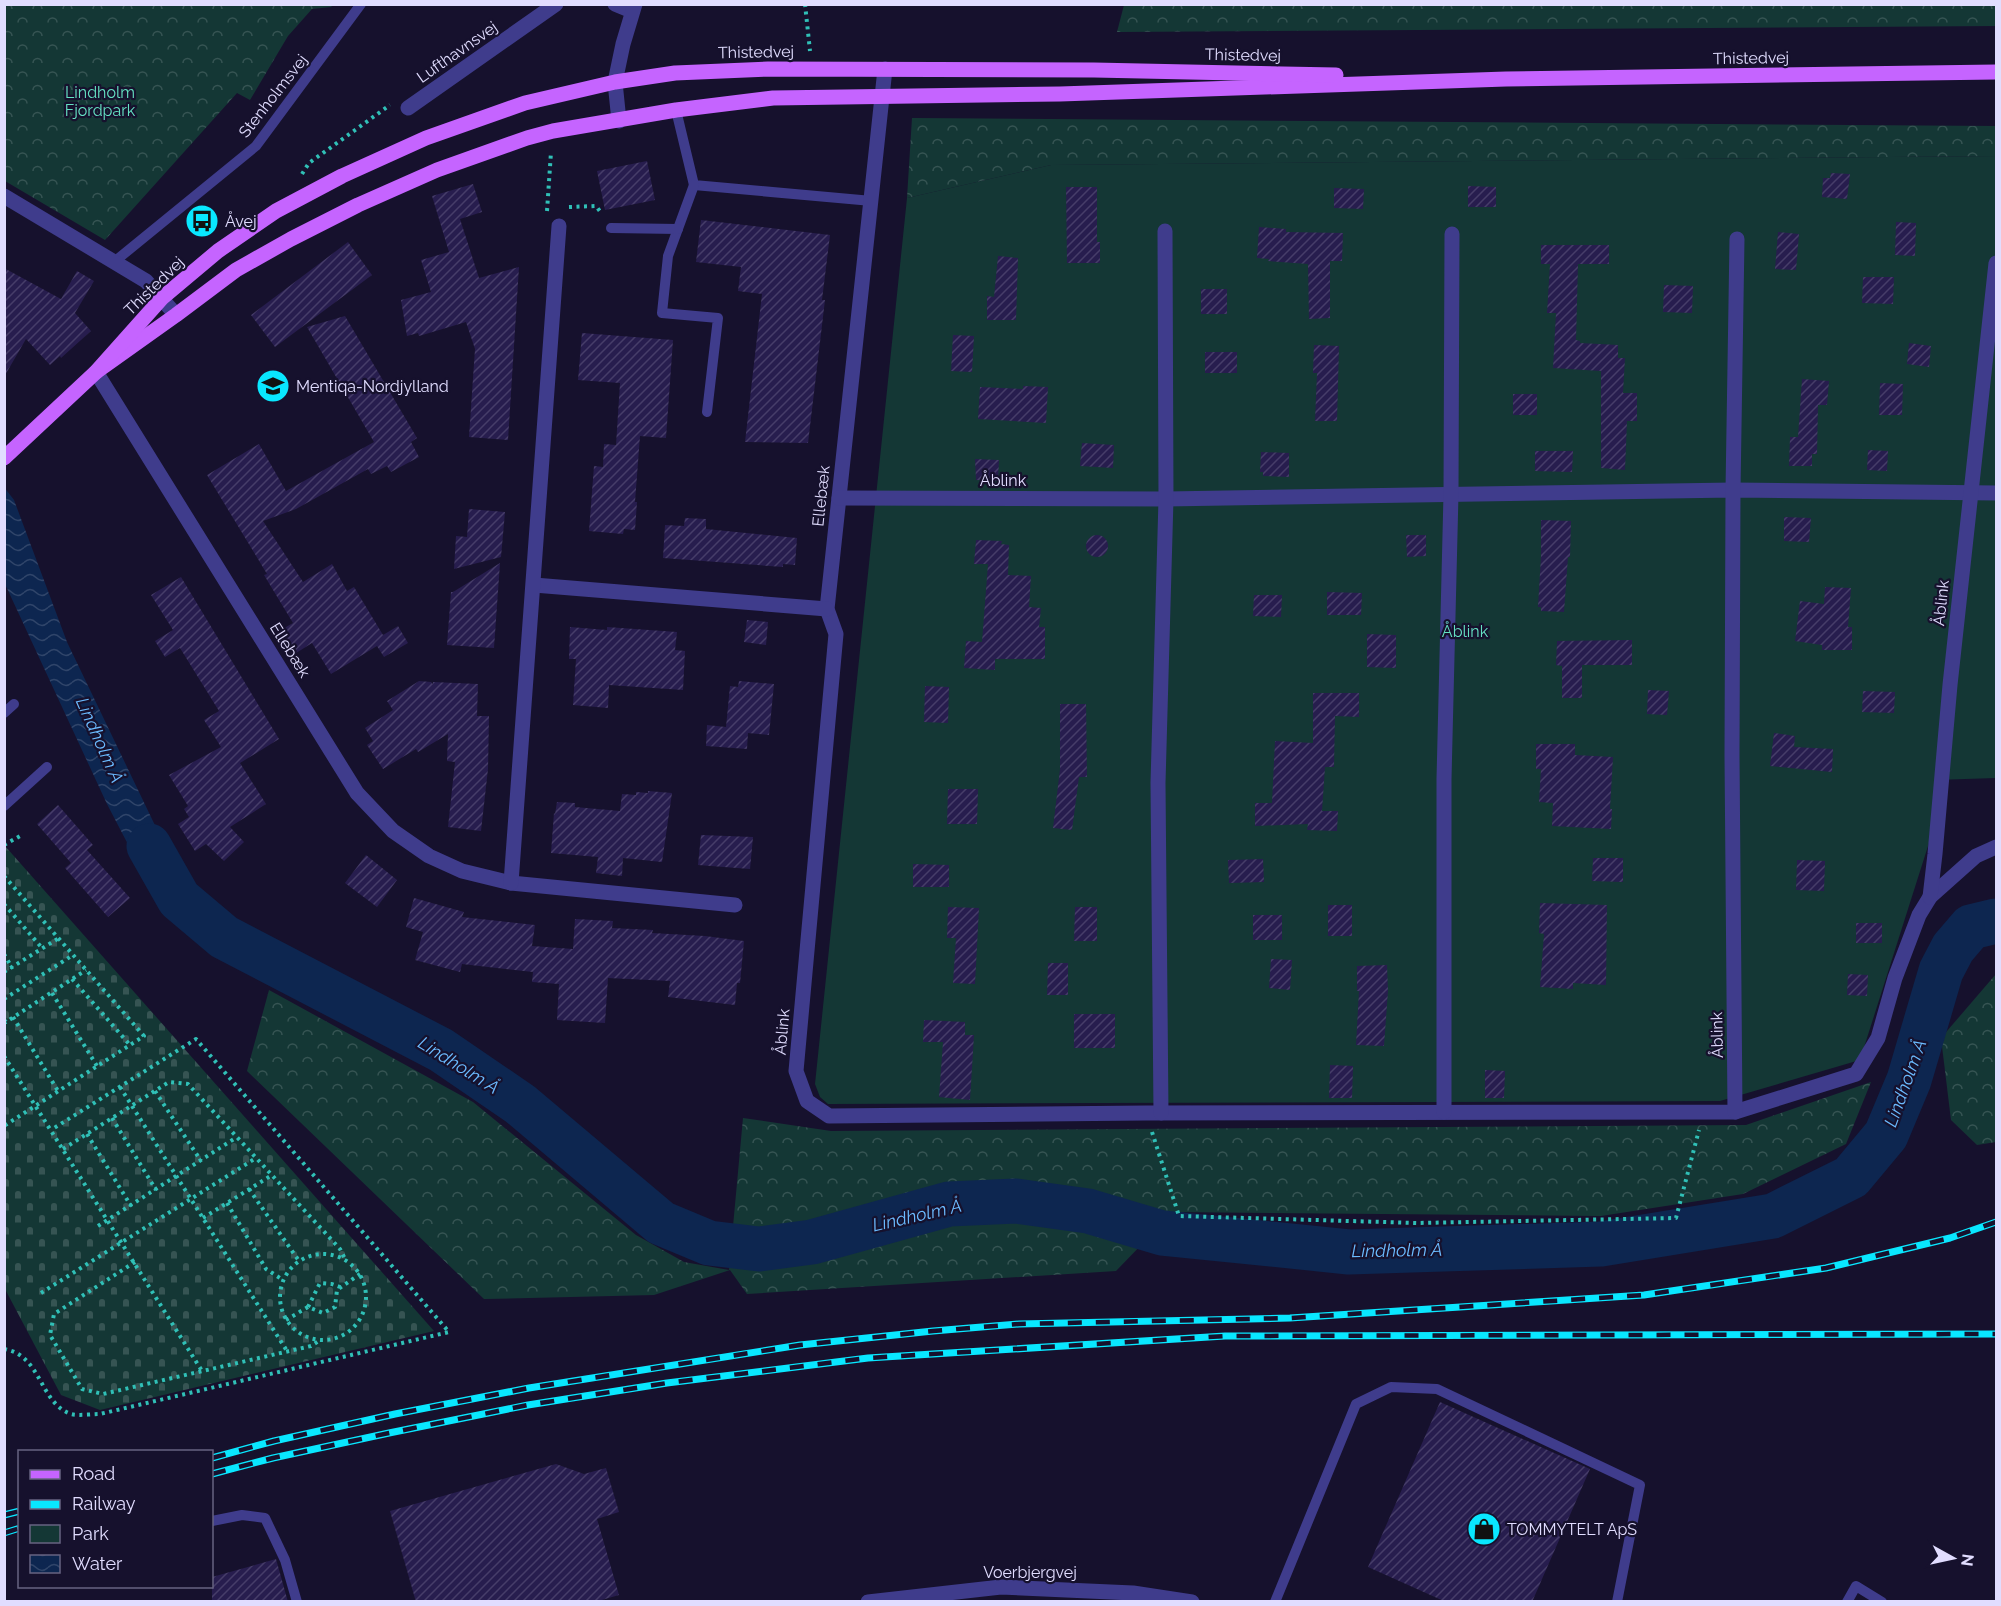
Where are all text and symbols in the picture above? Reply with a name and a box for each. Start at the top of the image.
street label: Lufthavnsvej [413,17,501,87]
street label: Thistedvej [718,42,794,62]
street label: Thistedvej [1205,45,1281,65]
street label: Thistedvej [1713,48,1789,68]
street label: Stenholmsvej [235,51,311,141]
park label: Lindholm Fjordpark [65,83,136,120]
bus stop icon: Åvej [184,203,220,239]
place label: Åvej [225,211,257,231]
street label: Thistedvej [120,253,188,319]
school or university icon: Mentiqa-Nordjylland [255,368,291,404]
place label: Mentiqa-Nordjylland [296,377,449,396]
street label: Ellebæk [808,464,834,527]
street label: Åblink [980,470,1027,490]
street label: Åblink [1928,578,1953,627]
street label: Ellebæk [266,619,315,681]
park label: Åblink [1442,621,1489,641]
water label: Lindholm Å [72,694,129,786]
street label: Åblink [770,1007,794,1056]
street label: Åblink [1706,1011,1727,1058]
water label: Lindholm Å [415,1031,504,1098]
water label: Lindholm Å [1879,1036,1930,1130]
water label: Lindholm Å [870,1194,964,1236]
water label: Lindholm Å [1351,1238,1443,1261]
legend [18,1450,213,1588]
text: Road [72,1463,115,1484]
text: Railway [72,1493,136,1514]
shop icon: TOMMYTELT ApS [1466,1511,1502,1547]
place label: TOMMYTELT ApS [1507,1520,1637,1539]
text: Park [72,1523,109,1544]
north arrow [1923,1528,1983,1588]
text: Water [72,1553,123,1574]
text: N [1957,1553,1978,1567]
street label: Voerbjergvej [983,1563,1077,1582]

